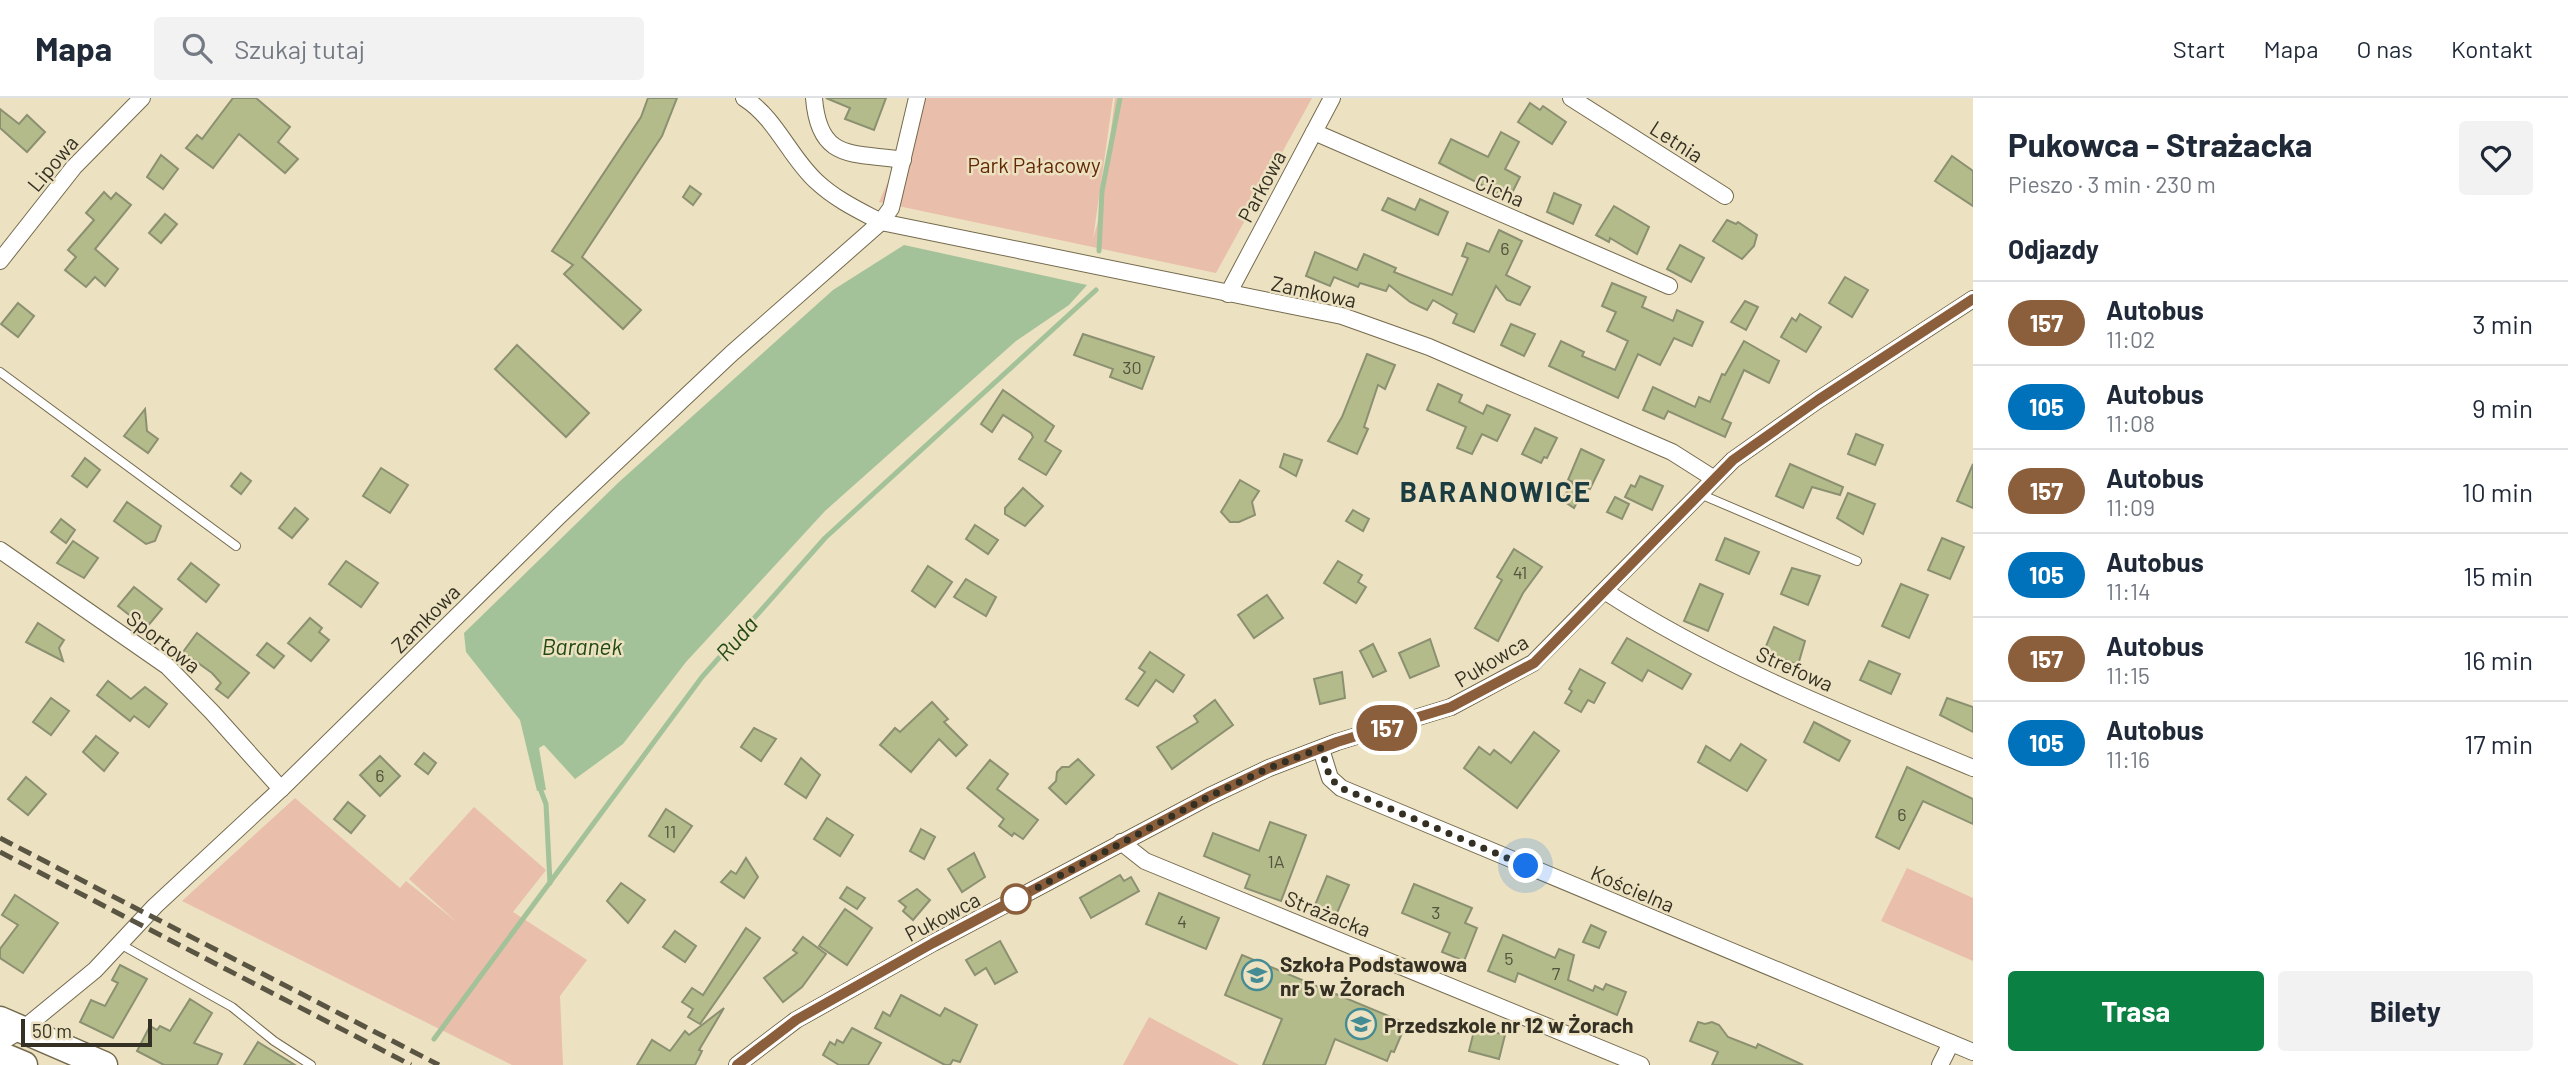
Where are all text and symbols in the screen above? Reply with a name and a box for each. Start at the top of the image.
search box [154,17,644,80]
text: Mapa [35,28,112,68]
icon: search [178,29,216,67]
text: Szukaj tutaj [234,33,365,64]
text: Start [2173,34,2225,63]
text: Mapa [2263,34,2318,63]
text: O nas [2356,34,2413,63]
text: Kontakt [2451,34,2533,63]
street label: Letnia [1646,115,1708,167]
button: heart [2459,121,2533,195]
text: Pukowca - Strażacka [2008,124,2312,164]
street label: Lipowa [21,130,83,196]
street label: Parkowa [1232,146,1290,226]
park label: Park Pałacowy [967,152,1101,177]
street label: Cicha [1472,169,1528,211]
text: Pieszo · 3 min · 230 m [2008,170,2216,198]
text: Odjazdy [2008,233,2099,264]
house number: 6 [1500,237,1510,259]
street label: Zamkowa [1269,270,1359,312]
text: Autobus [2106,294,2204,325]
text: 157 [2030,308,2063,337]
text: 3 min [2472,308,2533,339]
text: 11:02 [2106,325,2155,353]
house number: 30 [1122,356,1142,378]
text: Autobus [2106,378,2204,409]
text: 105 [2029,392,2064,421]
text: 9 min [2472,392,2533,423]
text: 11:08 [2106,409,2155,437]
text: Autobus [2106,462,2204,493]
district label: BARANOWICE [1400,474,1592,508]
text: 157 [2030,476,2063,505]
text: 10 min [2462,476,2533,507]
text: 11:09 [2106,493,2155,521]
text: Autobus [2106,546,2204,577]
text: 105 [2029,560,2064,589]
text: 15 min [2463,560,2533,591]
house number: 41 [1513,561,1527,583]
text: 11:14 [2106,577,2151,605]
street label: Zamkowa [386,579,464,657]
street label: Sportowa [122,604,206,678]
water label: Ruda [709,610,763,666]
street label: Pukowca [1450,628,1532,692]
text: Autobus [2106,630,2204,661]
water label: Baranek [542,632,622,660]
street label: Strefowa [1753,640,1837,696]
text: 157 [2030,644,2063,673]
text: 16 min [2463,644,2533,675]
text: 11:15 [2106,661,2150,689]
line badge: 157 [1347,705,1427,751]
text: 157 [1370,713,1404,742]
text: Autobus [2106,714,2204,745]
text: 105 [2029,728,2064,757]
text: 17 min [2464,728,2533,759]
text: 11:16 [2106,745,2150,773]
house number: 6 [375,764,385,786]
house number: 6 [1897,803,1907,825]
house number: 11 [664,820,676,842]
your location [1508,848,1543,883]
house number: 1A [1267,850,1285,872]
street label: Kościelna [1587,859,1679,917]
unlabelled marker [1001,884,1031,914]
street label: Strażacka [1281,884,1375,942]
street label: Pukowca [900,886,984,946]
house number: 3 [1431,901,1441,923]
house number: 4 [1177,910,1187,932]
house number: 5 [1504,947,1514,969]
place label: Szkoła Podstawowa nr 5 w Żorach [1280,951,1467,1000]
school or university icon: Szkoła Podstawowa nr 5 w Żorach [1240,958,1274,992]
house number: 7 [1552,962,1561,984]
button: Trasa [2008,971,2264,1051]
button: Bilety [2278,971,2533,1051]
school or university icon: Przedszkole nr 12 w Żorach [1344,1007,1378,1041]
place label: Przedszkole nr 12 w Żorach [1384,1012,1634,1037]
scale bar [21,1016,152,1048]
text: 50 m [32,1019,72,1042]

